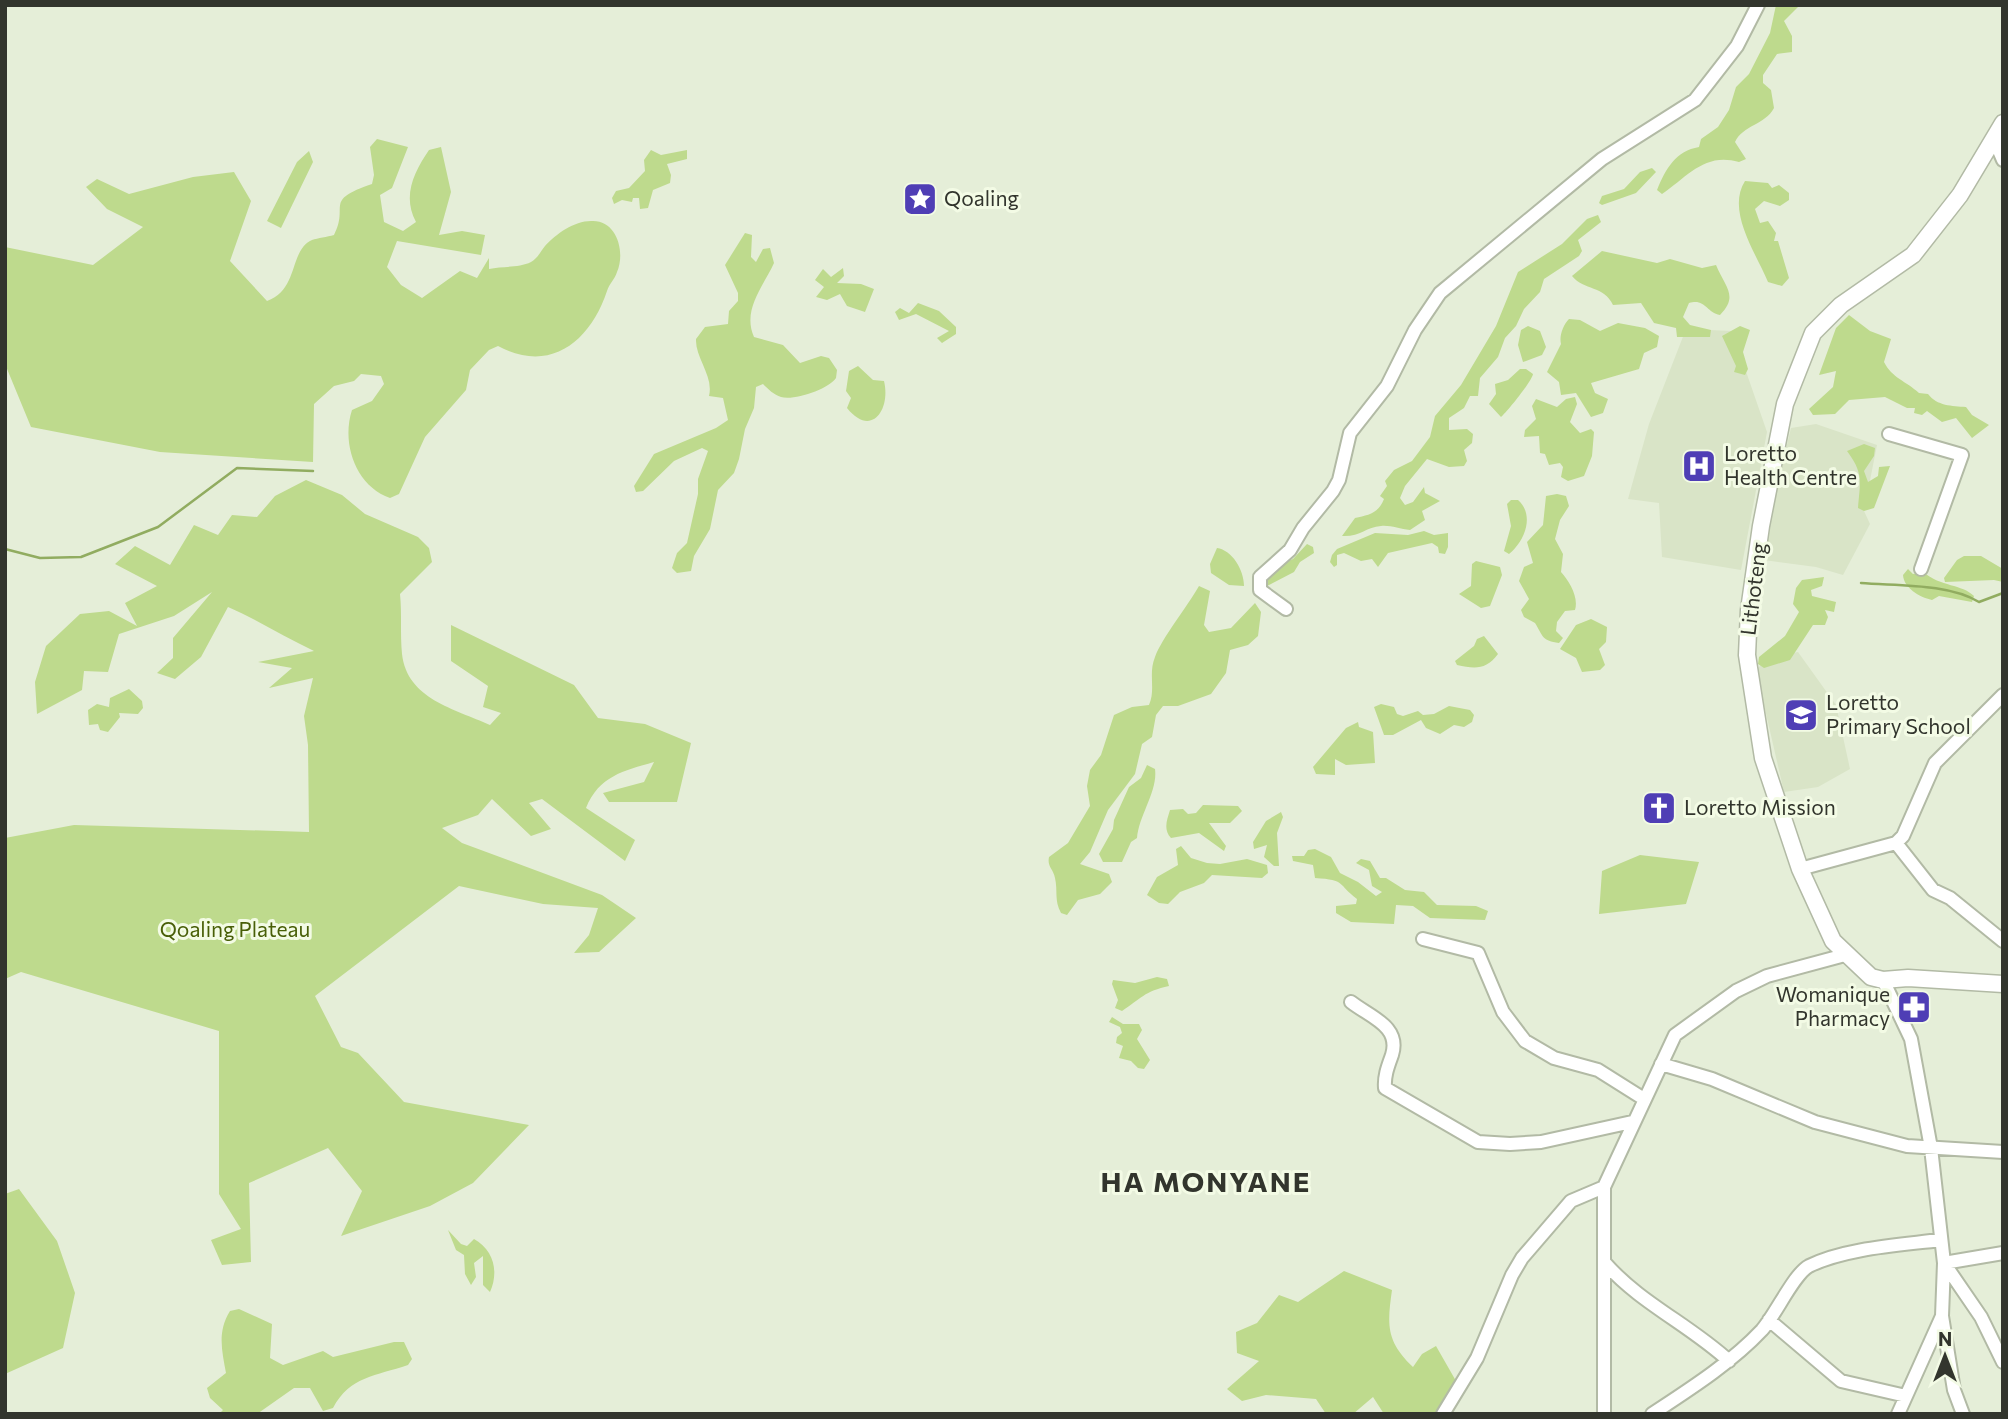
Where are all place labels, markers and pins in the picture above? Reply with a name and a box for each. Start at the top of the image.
place icon: Qoaling [901,180,939,218]
place label: Qoaling [944,185,1019,210]
place label: Loretto Health Centre [1724,440,1857,489]
hospital icon: Loretto Health Centre [1680,447,1718,485]
place label: Loretto Primary School [1826,689,1971,738]
school or university icon: Loretto Primary School [1782,696,1820,734]
church icon: Loretto Mission [1640,789,1678,827]
place label: Loretto Mission [1684,794,1836,819]
place label: Womanique Pharmacy [1776,981,1890,1030]
pharmacy icon: Womanique Pharmacy [1895,988,1933,1026]

